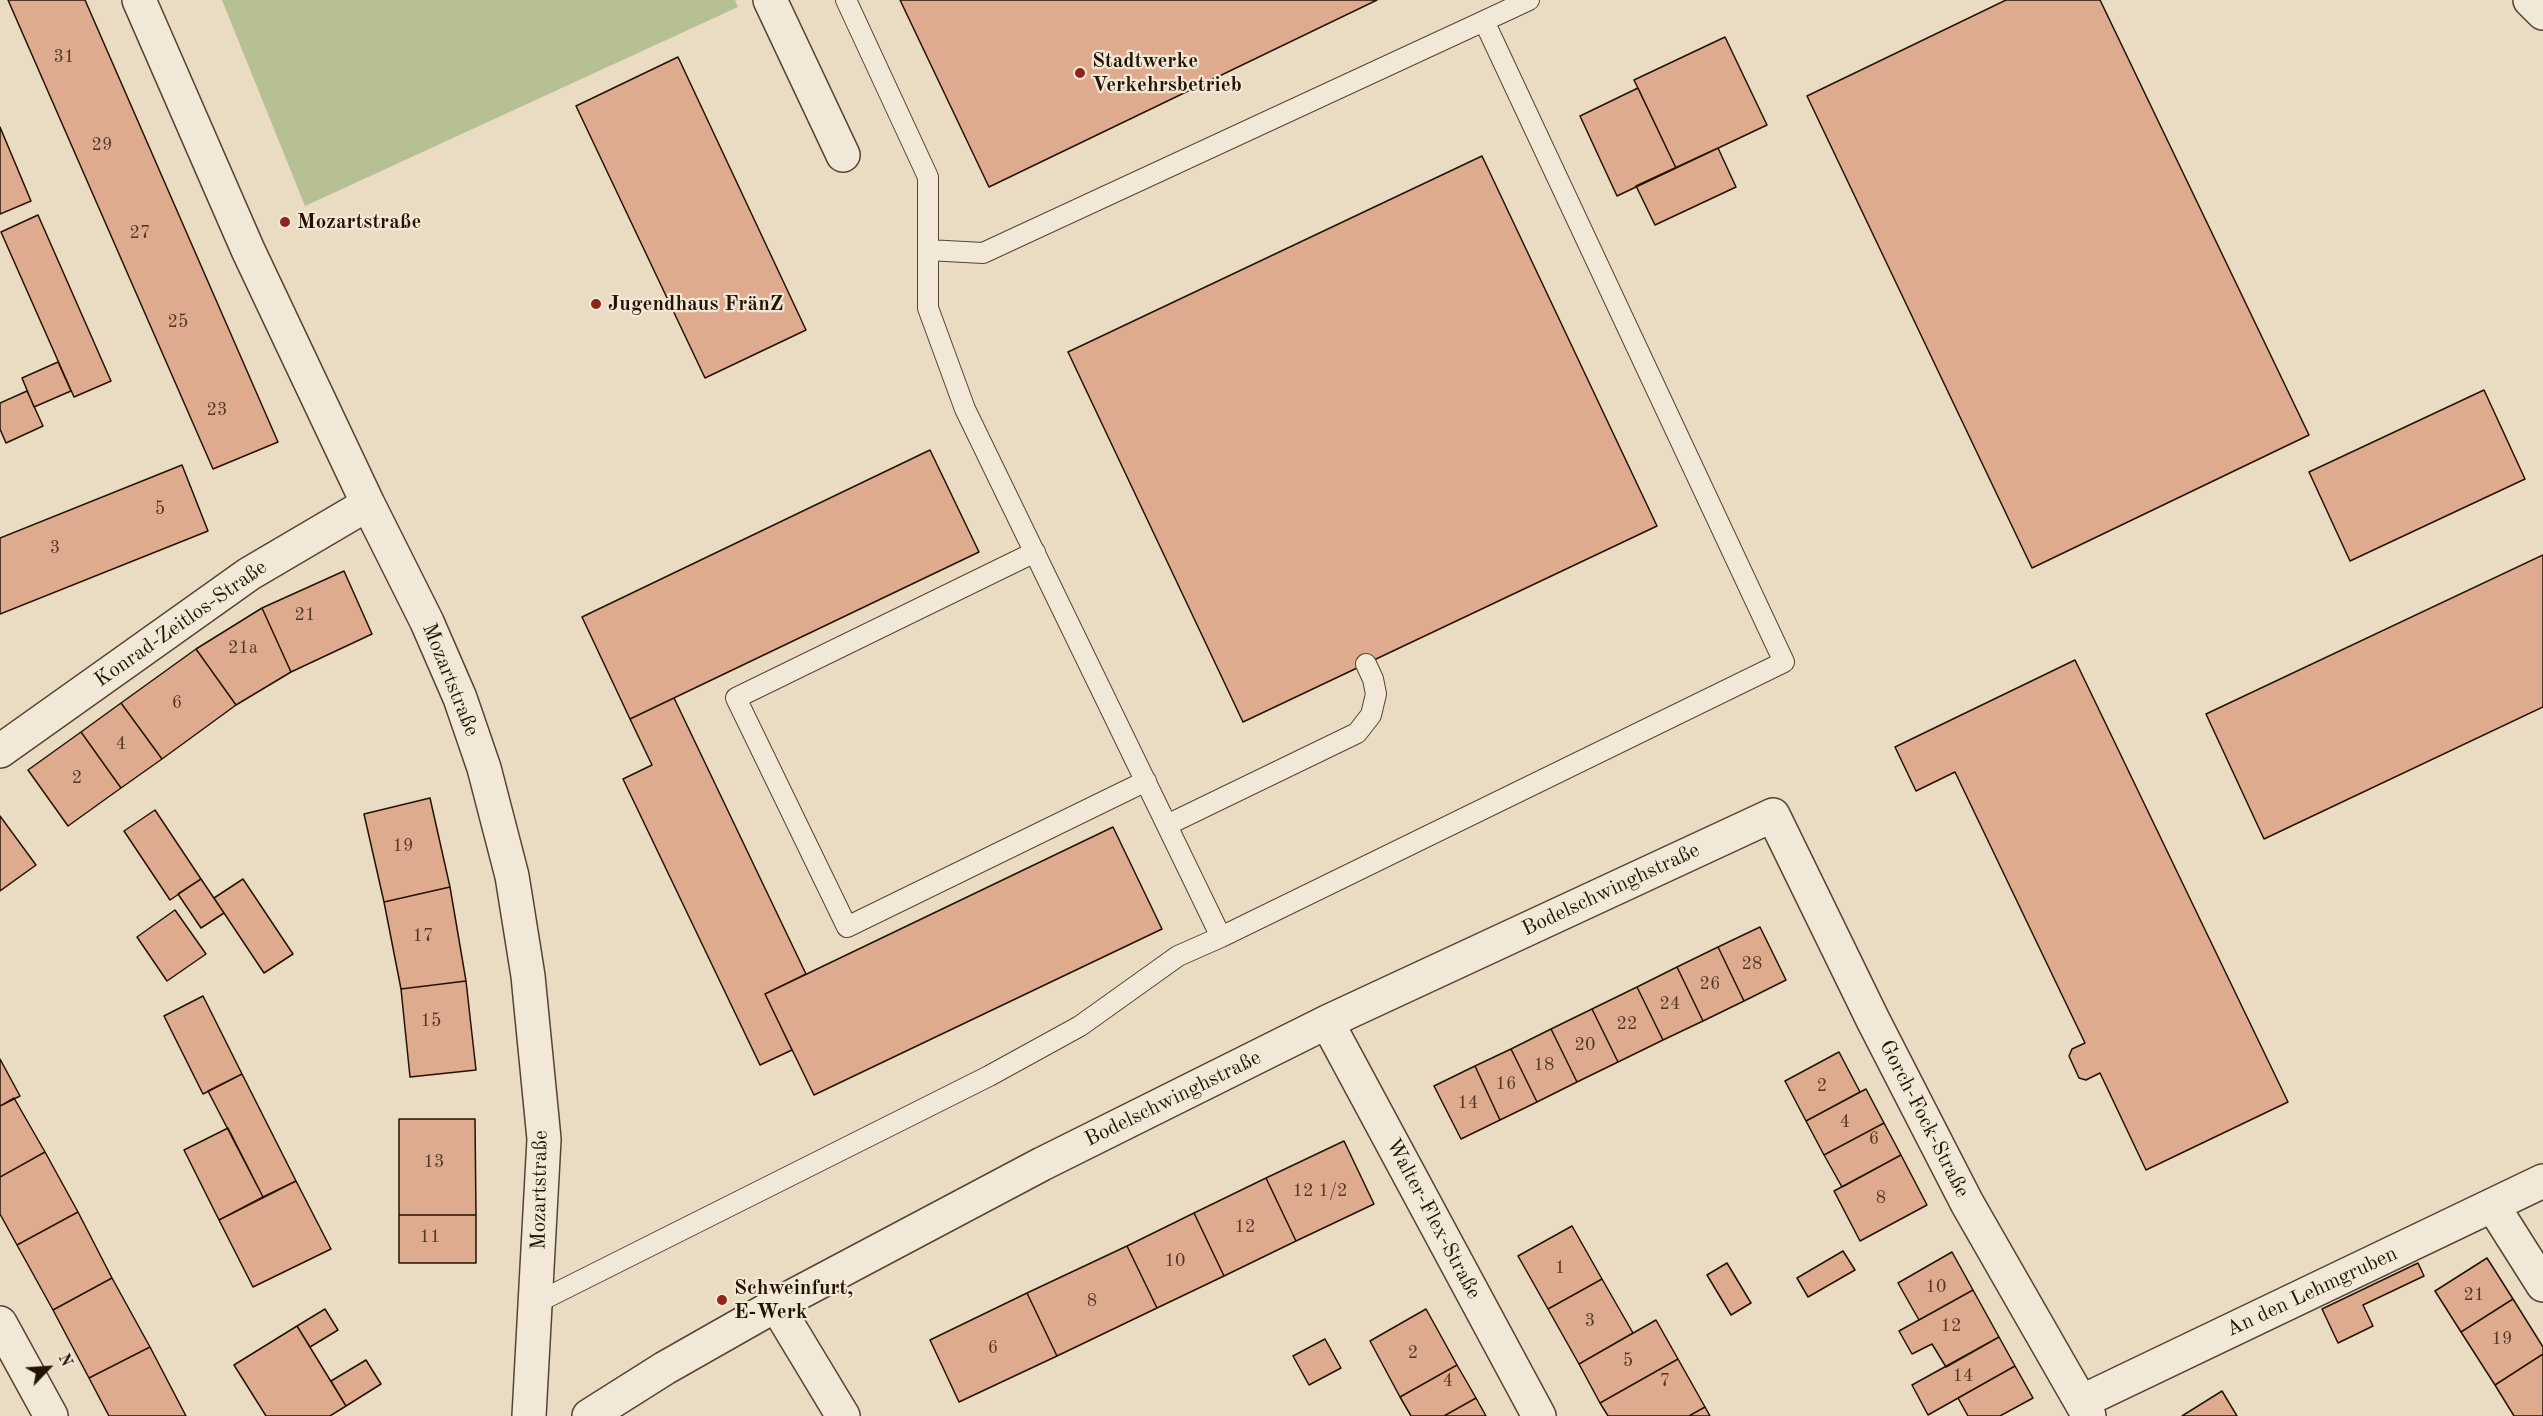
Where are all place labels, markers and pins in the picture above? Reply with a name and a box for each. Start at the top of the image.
place label: Stadtwerke Verkehrsbetrieb [1092,48,1242,98]
marker: Stadtwerke Verkehrsbetrieb [1073,66,1087,80]
place label: Mozartstraße [297,209,421,235]
marker: Mozartstraße [278,215,292,229]
place label: Jugendhaus FränZ [608,291,784,317]
marker: Jugendhaus FränZ [589,297,603,311]
place label: Schweinfurt, E-Werk [734,1275,853,1325]
marker: Schweinfurt, E-Werk [715,1293,729,1307]

